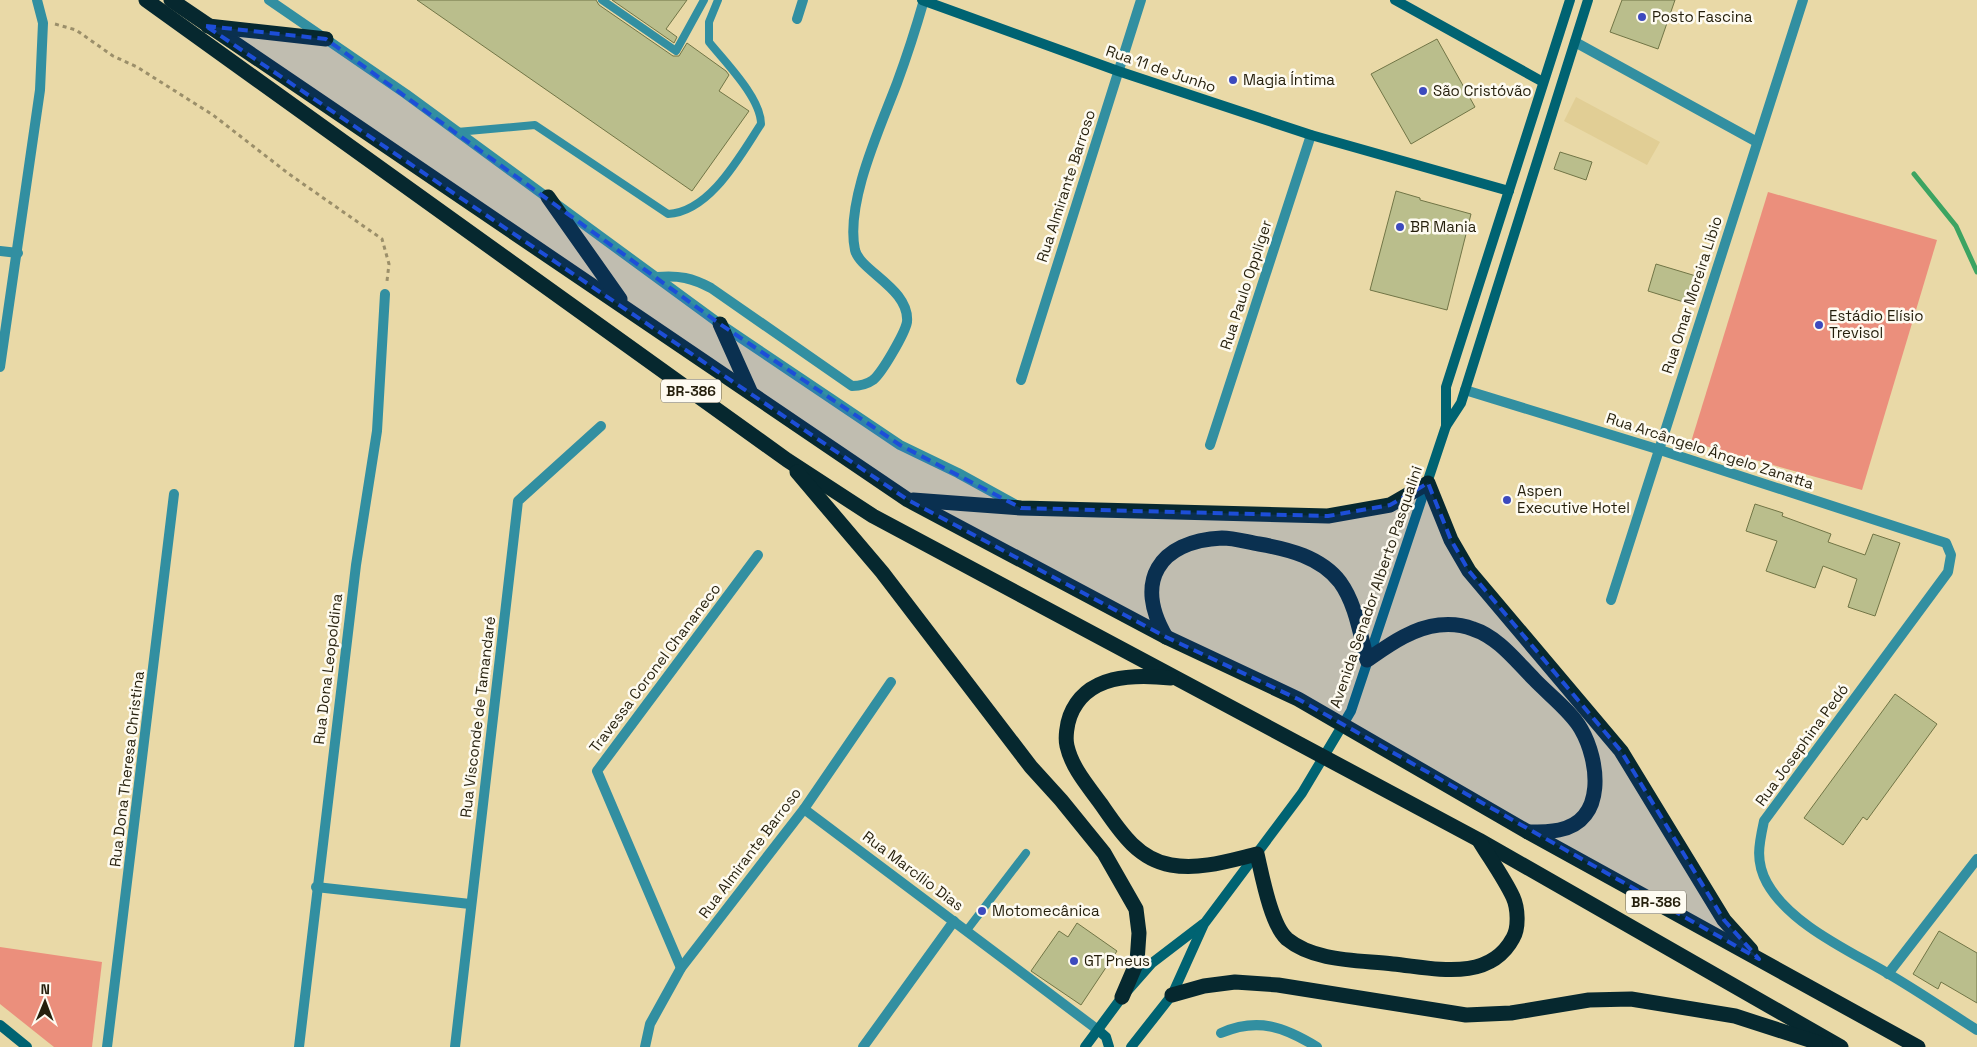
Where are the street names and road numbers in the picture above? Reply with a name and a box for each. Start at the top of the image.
street label: Rua 11 de Junho [1104,41,1219,96]
street label: Rua Almirante Barroso [1032,107,1099,264]
street label: Rua Omar Moreira Libio [1657,214,1726,376]
street label: Rua Paulo Oppliger [1216,217,1276,352]
road number: BR-386 [661,380,721,402]
street label: Rua Arcângelo Ângelo Zanatta [1604,408,1817,493]
street label: Avenida Senador Alberto Pasqualini [1325,463,1426,710]
street label: Travessa Coronel Chananeco [585,579,724,756]
street label: Rua Dona Leopoldina [309,592,346,746]
street label: Rua Visconde de Tamandaré [456,615,499,819]
street label: Rua Dona Theresa Christina [105,669,148,868]
street label: Rua Josephina Pedó [1751,680,1852,810]
street label: Rua Almirante Barroso [694,783,805,922]
street label: Rua Marcílio Dias [859,827,968,915]
road number: BR-386 [1626,890,1686,914]

